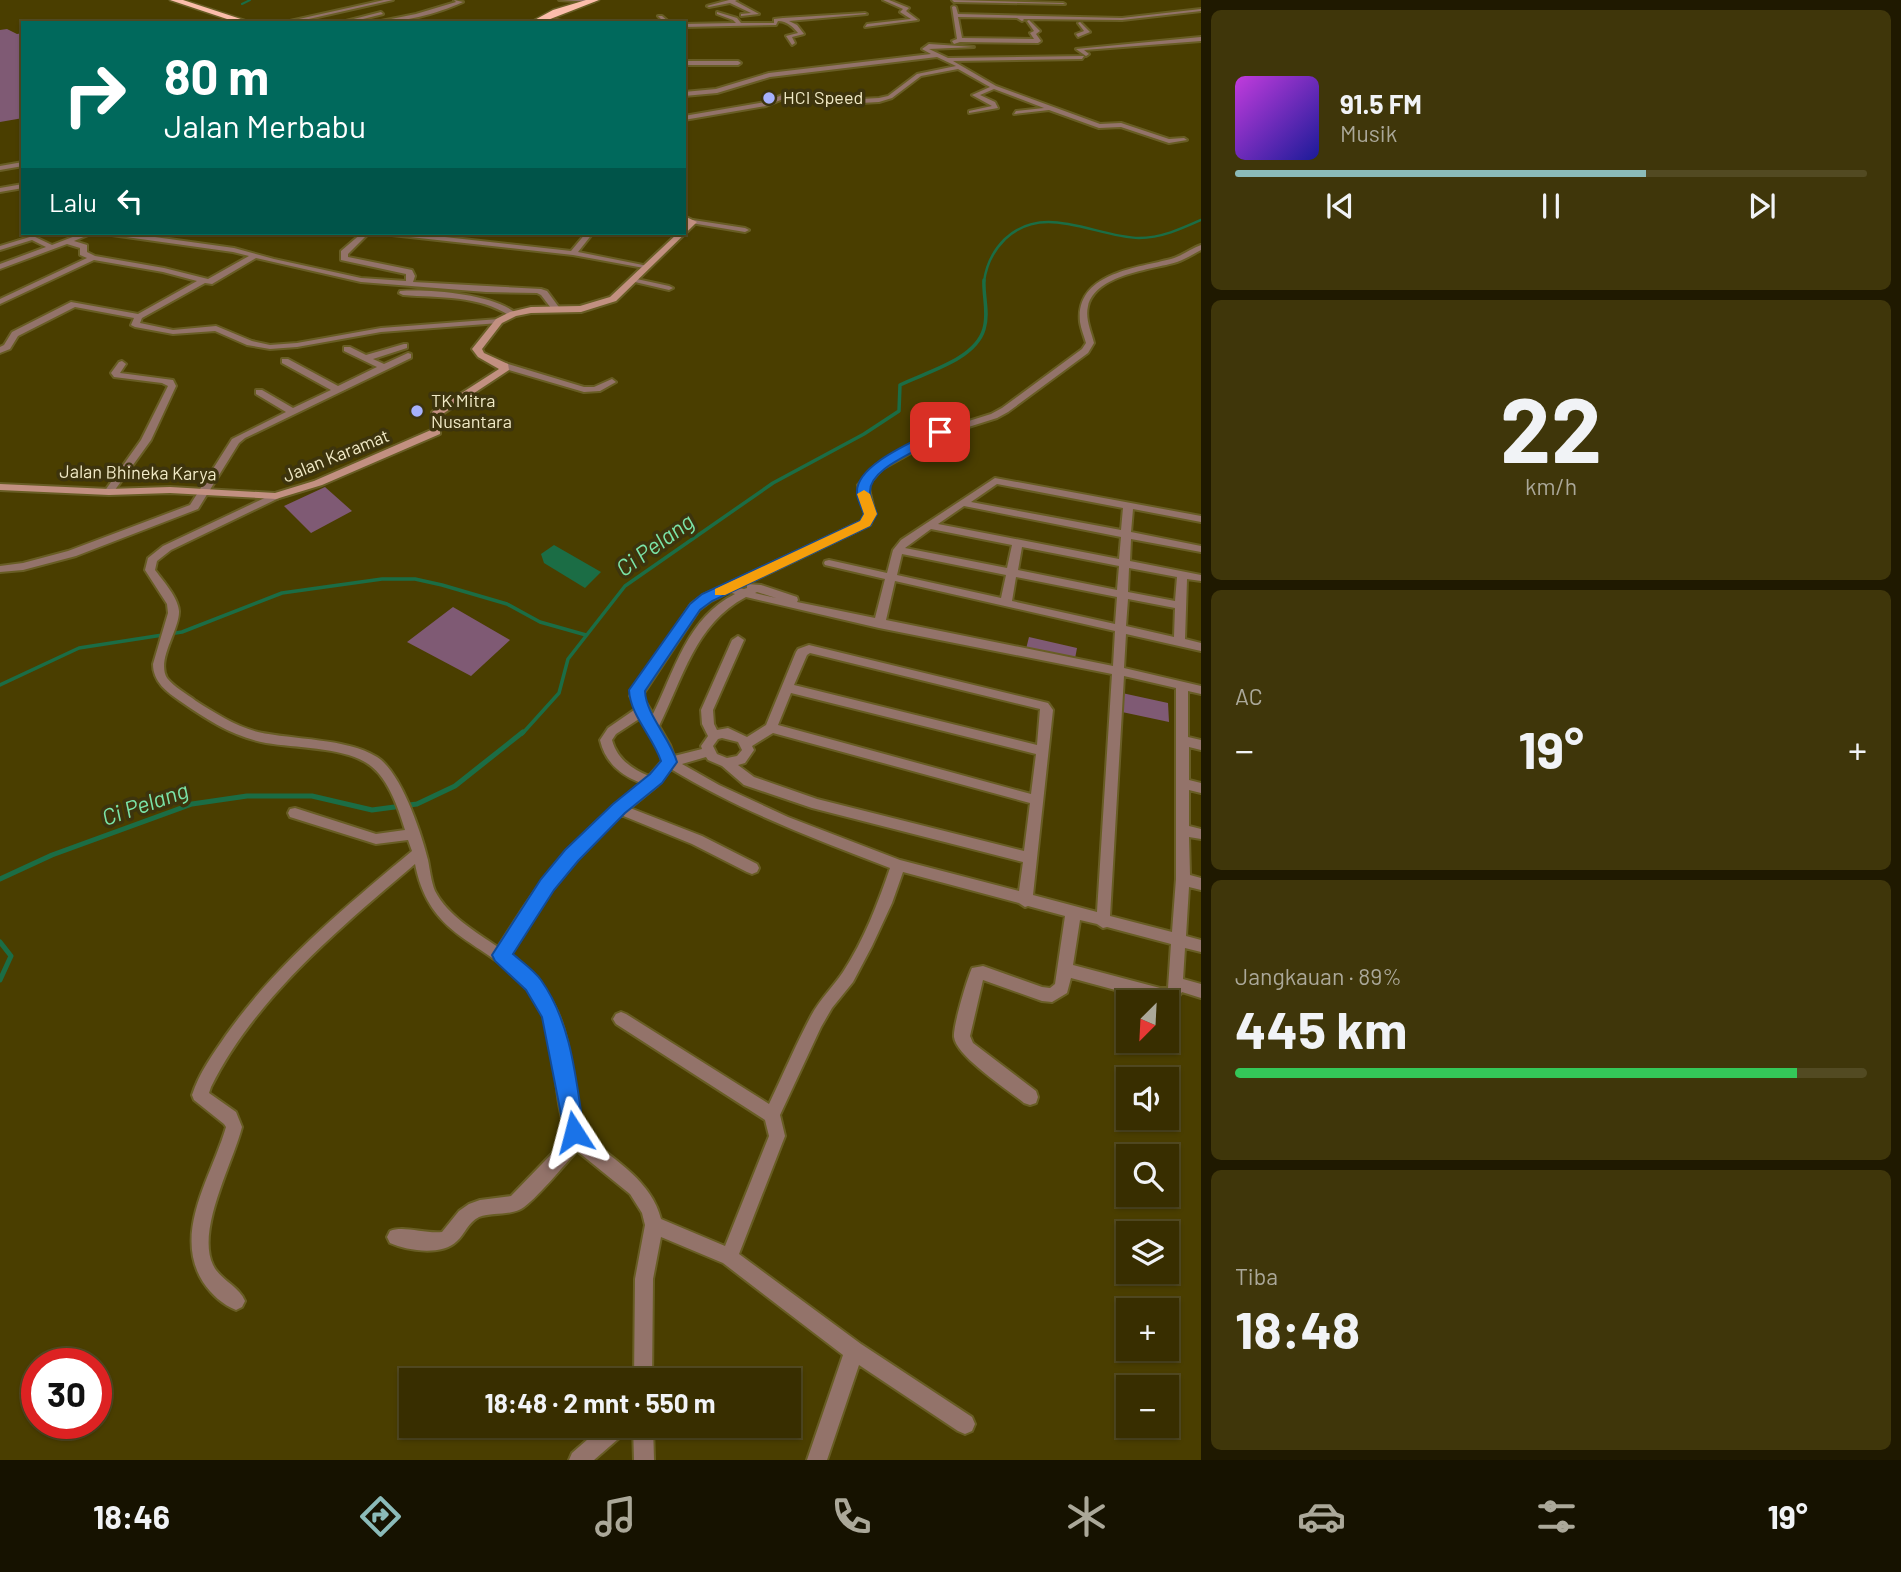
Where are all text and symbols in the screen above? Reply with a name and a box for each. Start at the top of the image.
text: 80 m [164,46,269,105]
icon: right [49,49,140,140]
place label: HCI Speed [783,86,863,108]
text: 91.5 FM [1340,88,1422,119]
marker: HCI Speed [761,90,777,106]
text: Jalan Merbabu [164,106,366,144]
text: Musik [1340,119,1397,147]
icon: left [111,182,149,220]
text: Lalu [49,186,97,217]
icon: previous [1321,187,1359,225]
icon: pause [1532,187,1570,225]
icon: next [1743,187,1781,225]
text: 22 [1500,372,1602,481]
place label: TK Mitra Nusantara [431,389,512,432]
pin [910,402,970,462]
marker: TK Mitra Nusantara [409,403,425,419]
icon: arrive [921,413,959,451]
street label: Jalan Karamat [279,424,392,486]
street label: Jalan Bhineka Karya [59,460,217,484]
text: km/h [1525,472,1577,500]
water label: Ci Pelang [610,506,699,582]
text: AC [1235,682,1263,710]
text: 19° [1518,717,1584,779]
text: − [1235,726,1254,772]
text: + [1848,726,1867,772]
water label: Ci Pelang [98,775,192,831]
text: Jangkauan · 89% [1235,962,1402,990]
north arrow [1116,990,1180,1054]
map controls [1116,990,1179,1438]
text: 445 km [1235,997,1407,1059]
button: sound [1116,1067,1179,1130]
position arrow [537,1095,611,1169]
button: search [1116,1144,1179,1207]
button: layers [1116,1221,1179,1284]
text: Tiba [1235,1262,1278,1290]
text: 18:48 [1235,1297,1360,1359]
button: + [1116,1298,1179,1361]
speed limit sign: 30 [21,1348,112,1439]
button: − [1116,1375,1179,1438]
text: 18:48 · 2 mnt · 550 m [485,1387,715,1418]
icon: directions [356,1492,405,1541]
icon: music [591,1492,640,1541]
icon: phone [827,1492,876,1541]
icon: climate [1062,1492,1111,1541]
icon: car [1297,1492,1346,1541]
icon: filters [1532,1492,1581,1541]
text: 18:46 [93,1497,170,1535]
text: 19° [1767,1497,1808,1535]

